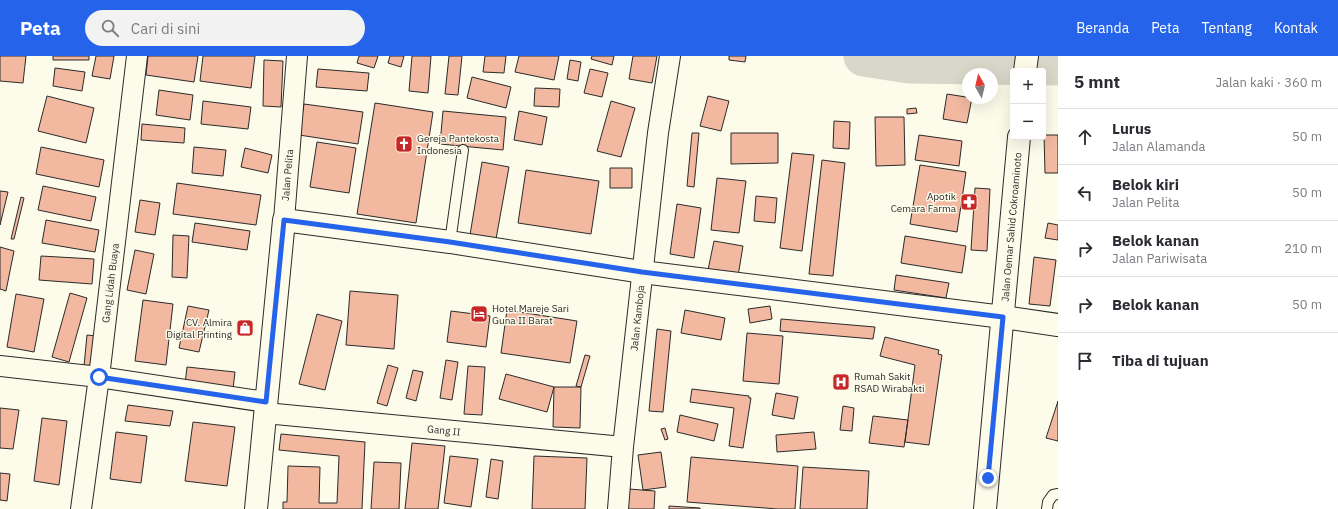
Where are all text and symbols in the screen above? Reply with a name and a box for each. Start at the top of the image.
search box [85,10,365,46]
text: Peta [20,16,61,40]
icon: search [99,17,121,39]
text: Cari di sini [131,19,200,38]
text: Beranda [1076,19,1129,37]
text: Peta [1151,19,1179,37]
text: Tentang [1201,19,1252,37]
text: Kontak [1274,19,1318,37]
north arrow [962,68,998,104]
map controls [1010,68,1046,140]
button: + [1010,68,1046,104]
text: 5 mnt [1074,71,1120,93]
text: Jalan kaki · 360 m [1215,74,1322,91]
button: − [1010,104,1046,140]
text: Lurus [1112,119,1151,138]
icon: ahead [1074,126,1096,148]
text: 50 m [1292,128,1322,145]
place label: Gereja Pantekosta Indonesia [417,132,500,157]
church icon: Gereja Pantekosta Indonesia [394,134,414,154]
text: Jalan Alamanda [1112,138,1205,155]
street label: Jalan Pelita [279,148,296,201]
street label: Jalan Oemar Sahid Cokroaminoto [998,151,1025,302]
text: Belok kiri [1112,175,1179,194]
icon: left [1074,182,1096,204]
text: 50 m [1292,184,1322,201]
place label: Apotik Cemara Farma [891,190,957,215]
pharmacy icon: Apotik Cemara Farma [959,192,979,212]
text: Jalan Pelita [1112,194,1180,211]
text: Belok kanan [1112,231,1199,250]
icon: right [1074,238,1096,260]
text: 210 m [1284,240,1322,257]
street label: Gang Lidah Buaya [99,242,122,324]
text: Jalan Pariwisata [1112,250,1207,267]
street label: Jalan Kamboja [628,284,647,352]
icon: right [1074,294,1096,316]
text: Belok kanan [1112,295,1199,314]
text: 50 m [1292,296,1322,313]
place label: Hotel Mareje Sari Guna II Barat [492,302,569,327]
hotel icon: Hotel Mareje Sari Guna II Barat [469,304,489,324]
place label: CV. Almira Digital Printing [166,316,233,341]
shop icon: CV. Almira Digital Printing [235,318,255,338]
icon: arrive [1074,350,1096,372]
text: Tiba di tujuan [1112,351,1209,370]
route start [90,368,108,386]
place label: Rumah Sakit RSAD Wirabakti [854,370,924,395]
hospital icon: Rumah Sakit RSAD Wirabakti [831,372,851,392]
street label: Gang II [427,422,461,439]
route end [979,469,997,487]

